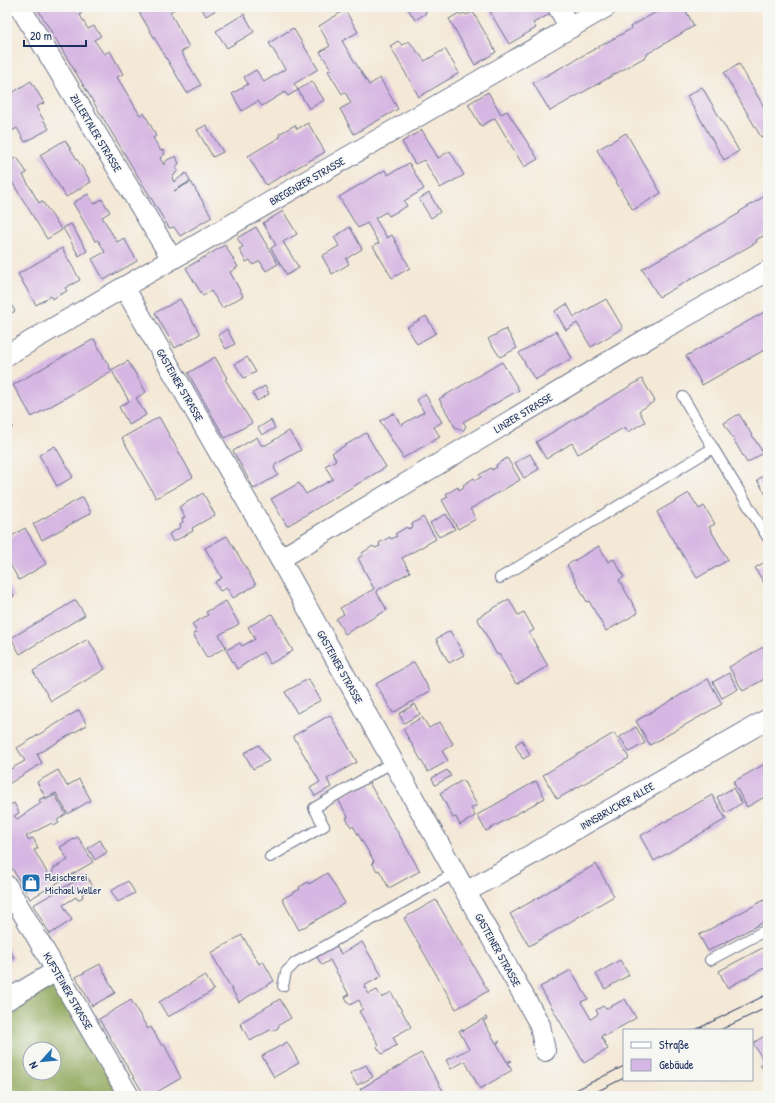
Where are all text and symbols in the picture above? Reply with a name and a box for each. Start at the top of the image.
scale bar [24,22,86,48]
text: 20 m [30,27,52,44]
street label: ZILLERTALER STRASSE [67,91,125,175]
street label: BREGENZER STRASSE [267,154,347,208]
street label: GASTEINER STRASSE [153,346,207,424]
street label: LINZER STRASSE [491,390,555,436]
street label: GASTEINER STRASSE [314,628,366,706]
street label: INNSBRUCKER ALLEE [577,779,657,833]
place label: Fleischerei Michael Weller [44,870,102,897]
shop icon: Fleischerei Michael Weller [20,872,42,894]
street label: GASTEINER STRASSE [472,911,524,989]
street label: KUFSTEINER STRASSE [40,950,96,1032]
legend [623,1029,753,1081]
text: Straße [659,1036,689,1053]
north arrow [22,1041,62,1081]
text: Gebäude [659,1056,694,1073]
text: N [25,1060,41,1071]

